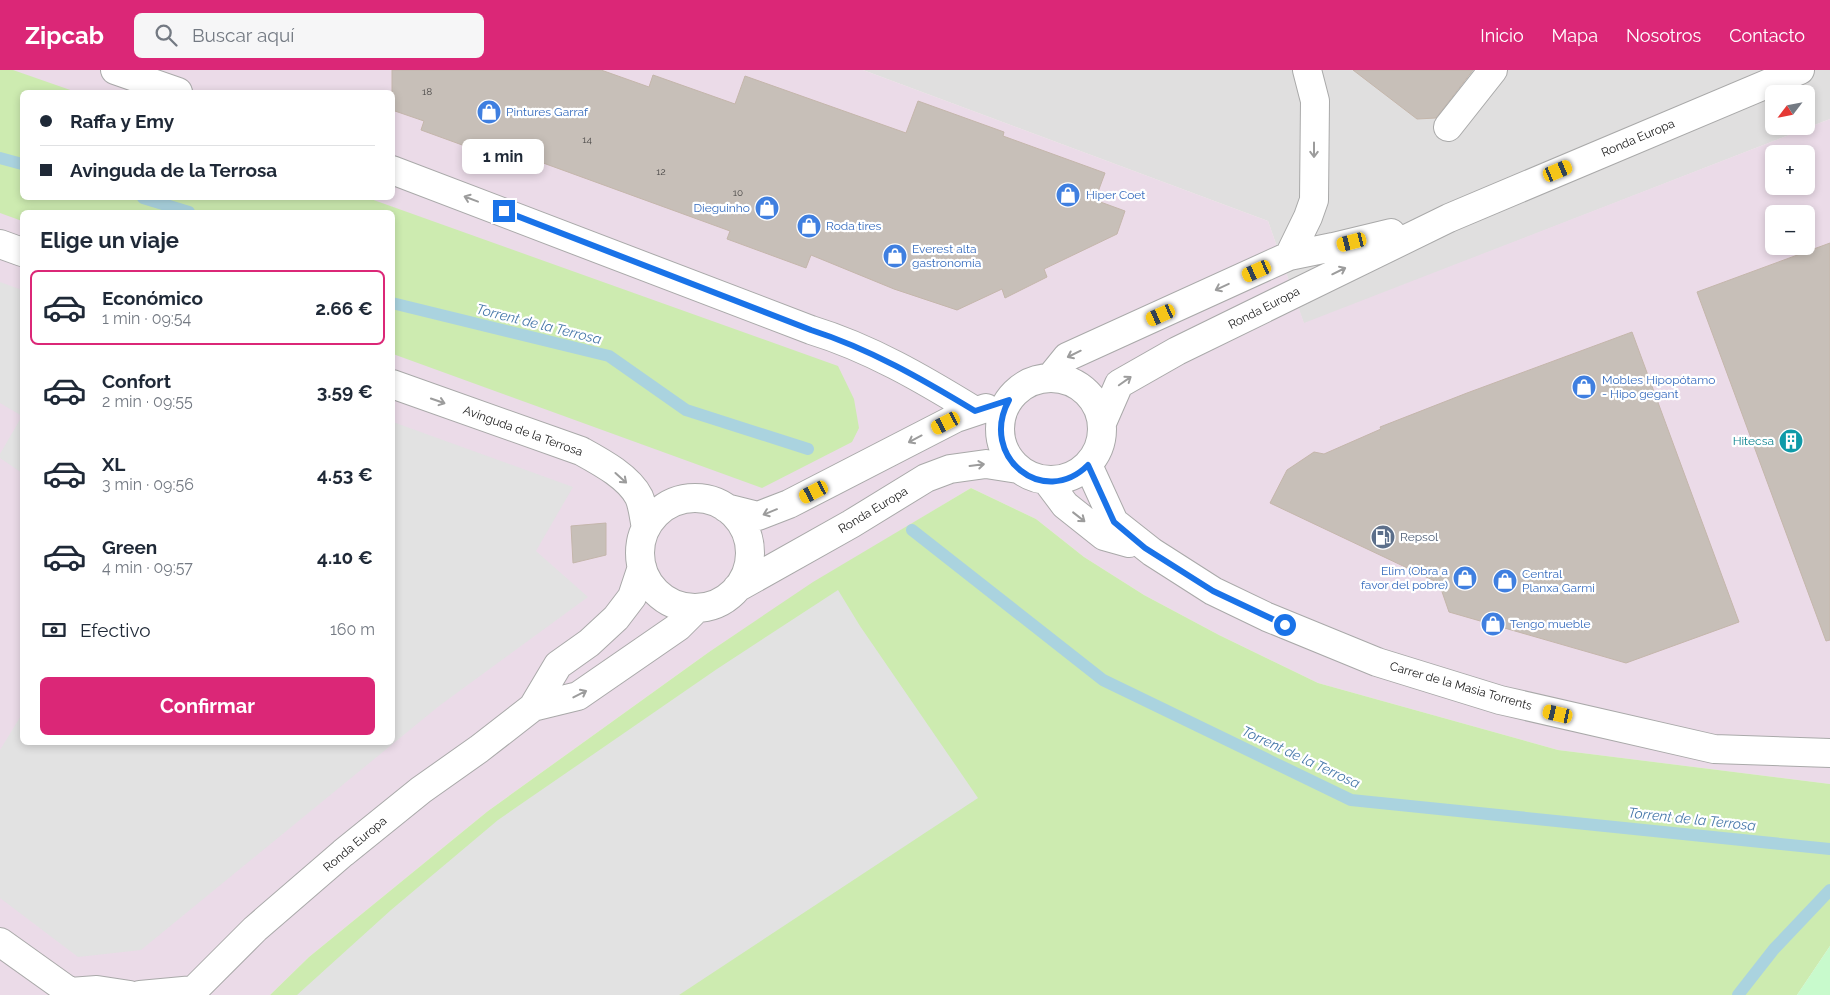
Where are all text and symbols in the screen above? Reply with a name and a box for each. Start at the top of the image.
search box [134,13,484,58]
text: Zipcab [25,21,104,50]
icon: search [152,21,180,49]
text: Buscar aquí [192,24,294,46]
text: Inicio [1480,25,1524,46]
text: Mapa [1552,25,1598,46]
text: Nosotros [1626,25,1701,46]
text: Contacto [1729,25,1805,46]
north arrow [1765,85,1815,135]
map controls [1765,85,1815,255]
house number: 18 [422,86,432,97]
shop icon: Pintures Garraf [476,99,502,125]
place label: Pintures Garraf [506,105,589,119]
text: Raffa y Emy [70,110,174,132]
street label: Ronda Europa [1599,116,1677,160]
house number: 14 [582,134,592,145]
callout: 1 min [463,138,545,174]
one-way arrow [1309,142,1319,158]
button: + [1765,145,1815,195]
text: 1 min [483,147,523,166]
car [1541,158,1574,184]
text: Avinguda de la Terrosa [70,159,277,181]
house number: 12 [656,166,666,177]
shop icon: Hiper Coet [1055,182,1081,208]
house number: 10 [733,187,743,198]
place label: Hiper Coet [1086,188,1145,202]
one-way arrow [464,194,480,203]
shop icon: Dieguinho [754,195,780,221]
route end [493,200,515,222]
place label: Dieguinho [693,201,750,215]
button: − [1765,205,1815,255]
shop icon: Roda tires [796,213,822,239]
place label: Roda tires [826,219,882,233]
text: Elige un viaje [40,227,179,253]
car [1335,231,1368,253]
place label: Everest alta gastronomia [912,242,981,270]
shop icon: Everest alta gastronomia [882,243,908,269]
car [1240,258,1273,284]
one-way arrow [1331,266,1346,276]
one-way arrow [1215,282,1230,292]
street label: Ronda Europa [1226,284,1302,332]
icon: car [42,285,87,330]
text: Económico [102,287,203,309]
text: 2.66 € [315,297,373,319]
water label: Torrent de la Terrosa [475,301,603,347]
car [1144,302,1177,328]
text: 1 min · 09:54 [102,309,191,328]
one-way arrow [1067,349,1082,359]
icon: car [42,368,87,413]
text: Confort [102,370,171,392]
place label: Mobles Hipopótamo - Hipo gegant [1602,373,1715,401]
shop icon: Mobles Hipopótamo - Hipo gegant [1571,374,1597,400]
one-way arrow [1118,376,1132,387]
text: 3.59 € [317,380,373,402]
text: 2 min · 09:55 [102,392,193,411]
one-way arrow [430,396,446,406]
street label: Avinguda de la Terrosa [461,403,585,459]
car [929,410,962,436]
building icon: Hitecsa [1778,428,1804,454]
place label: Hitecsa [1733,434,1774,448]
one-way arrow [908,435,923,444]
icon: car [42,451,87,496]
text: XL [102,453,125,475]
one-way arrow [969,460,985,470]
text: 4.53 € [317,463,373,485]
one-way arrow [615,472,628,484]
text: 3 min · 09:56 [102,475,194,494]
car [797,479,830,505]
street label: Ronda Europa [836,484,910,536]
one-way arrow [763,508,778,517]
one-way arrow [1072,511,1085,522]
fuel station icon: Repsol [1370,524,1396,550]
place label: Repsol [1400,530,1439,544]
icon: car [42,534,87,579]
text: Green [102,536,157,558]
text: 4.10 € [317,546,373,568]
text: 4 min · 09:57 [102,558,193,577]
place label: Elim (Obra a favor del pobre) [1361,564,1448,592]
shop icon: Elim (Obra a favor del pobre) [1452,565,1478,591]
place label: Central Planxa Garmi [1522,567,1595,595]
shop icon: Central Planxa Garmi [1492,568,1518,594]
shop icon: Tengo mueble [1480,611,1506,637]
route start [1274,614,1296,636]
icon: cash [40,616,68,644]
place label: Tengo mueble [1510,617,1591,631]
text: Efectivo [80,619,151,641]
text: 160 m [330,620,375,639]
street label: Carrer de la Masia Torrents [1388,659,1534,713]
button: Confirmar [40,677,375,735]
one-way arrow [572,689,587,698]
car [1541,703,1574,725]
water label: Torrent de la Terrosa [1239,723,1363,791]
water label: Torrent de la Terrosa [1627,804,1757,834]
street label: Ronda Europa [321,813,389,875]

